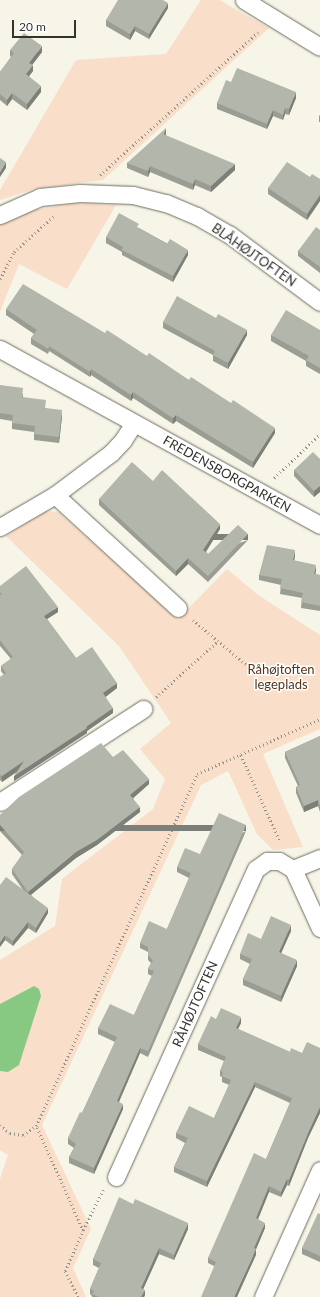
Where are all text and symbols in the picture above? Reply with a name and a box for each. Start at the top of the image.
scale bar [14,12,78,38]
text: 20 m [19,19,46,34]
street label: BLÅHØJTOFTEN [209,220,299,290]
street label: FREDENSBORGPARKEN [160,432,294,516]
park label: Råhøjtoften legeplads [247,662,315,693]
street label: RÅHØJTOFTEN [169,959,221,1049]

